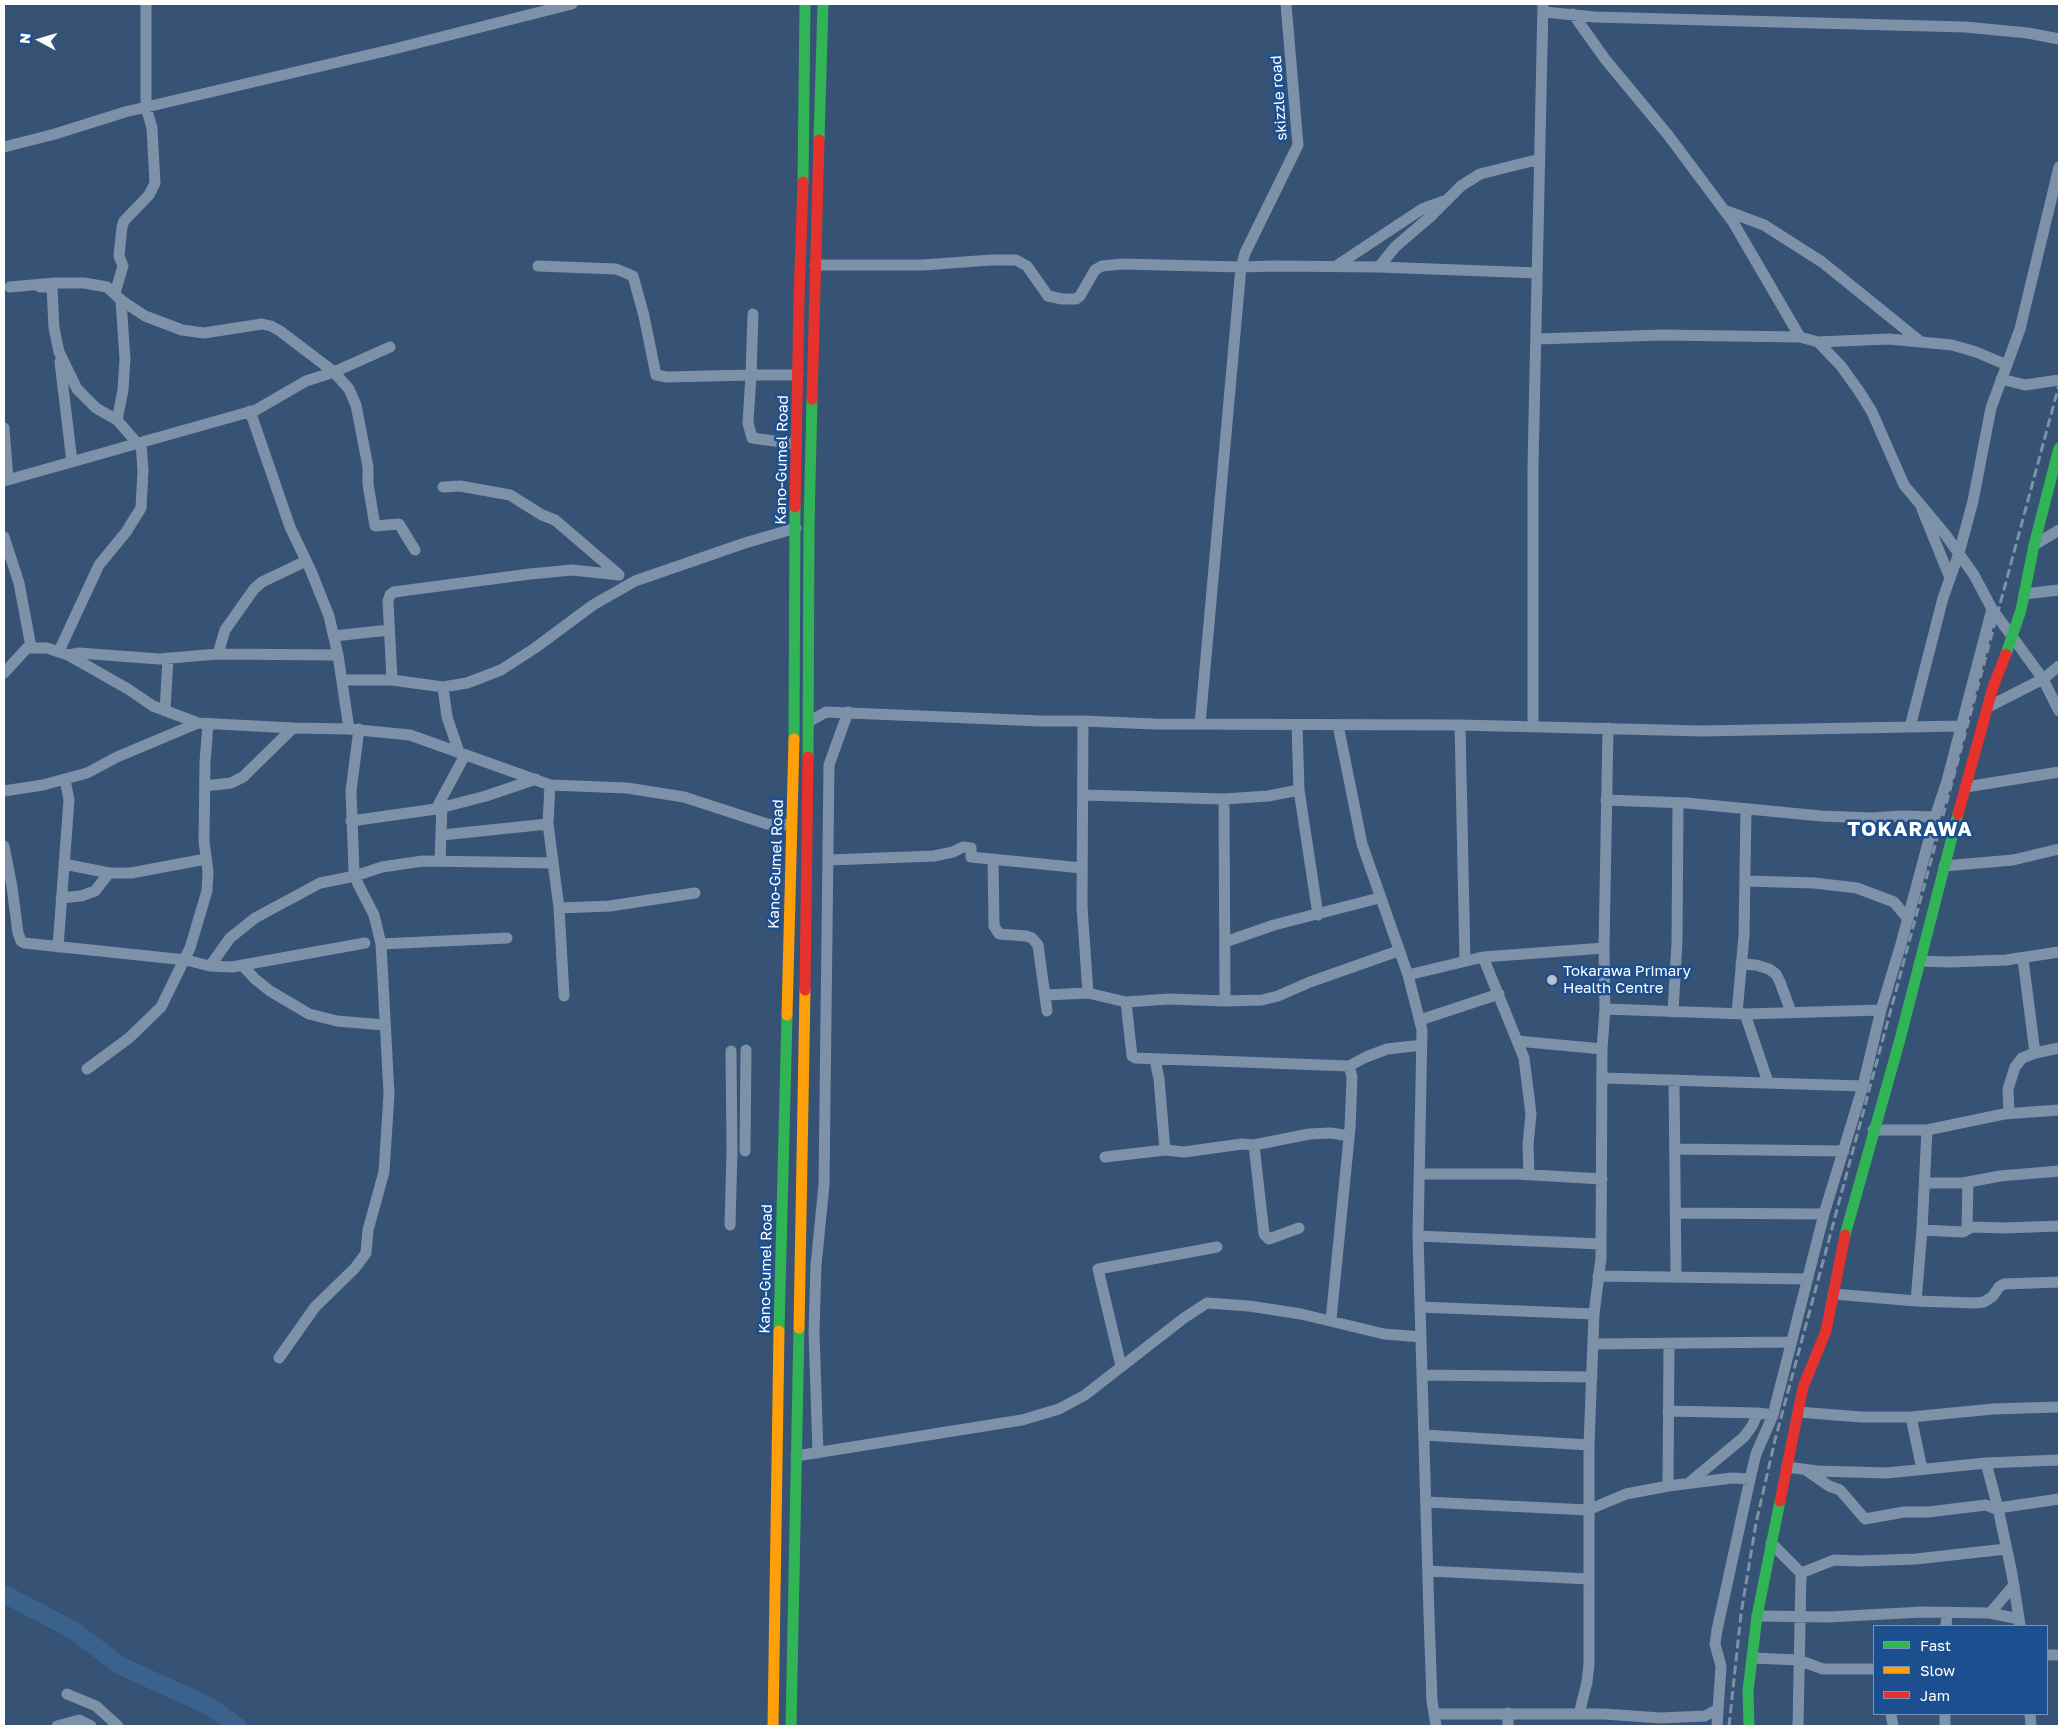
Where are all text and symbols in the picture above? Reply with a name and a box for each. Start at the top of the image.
north arrow [15,15,65,65]
text: N [16,32,34,45]
street label: skizzle road [1267,55,1291,141]
street label: Kano-Gumel Road [772,395,792,525]
street label: Kano-Gumel Road [765,799,787,929]
district label: TOKARAWA [1846,818,1974,842]
place label: Tokarawa Primary Health Centre [1563,962,1691,997]
marker: Tokarawa Primary Health Centre [1545,973,1559,987]
street label: Kano-Gumel Road [756,1204,776,1334]
legend [1873,1625,2048,1715]
text: Fast [1920,1636,1951,1654]
text: Slow [1920,1661,1955,1679]
text: Jam [1920,1686,1950,1704]

